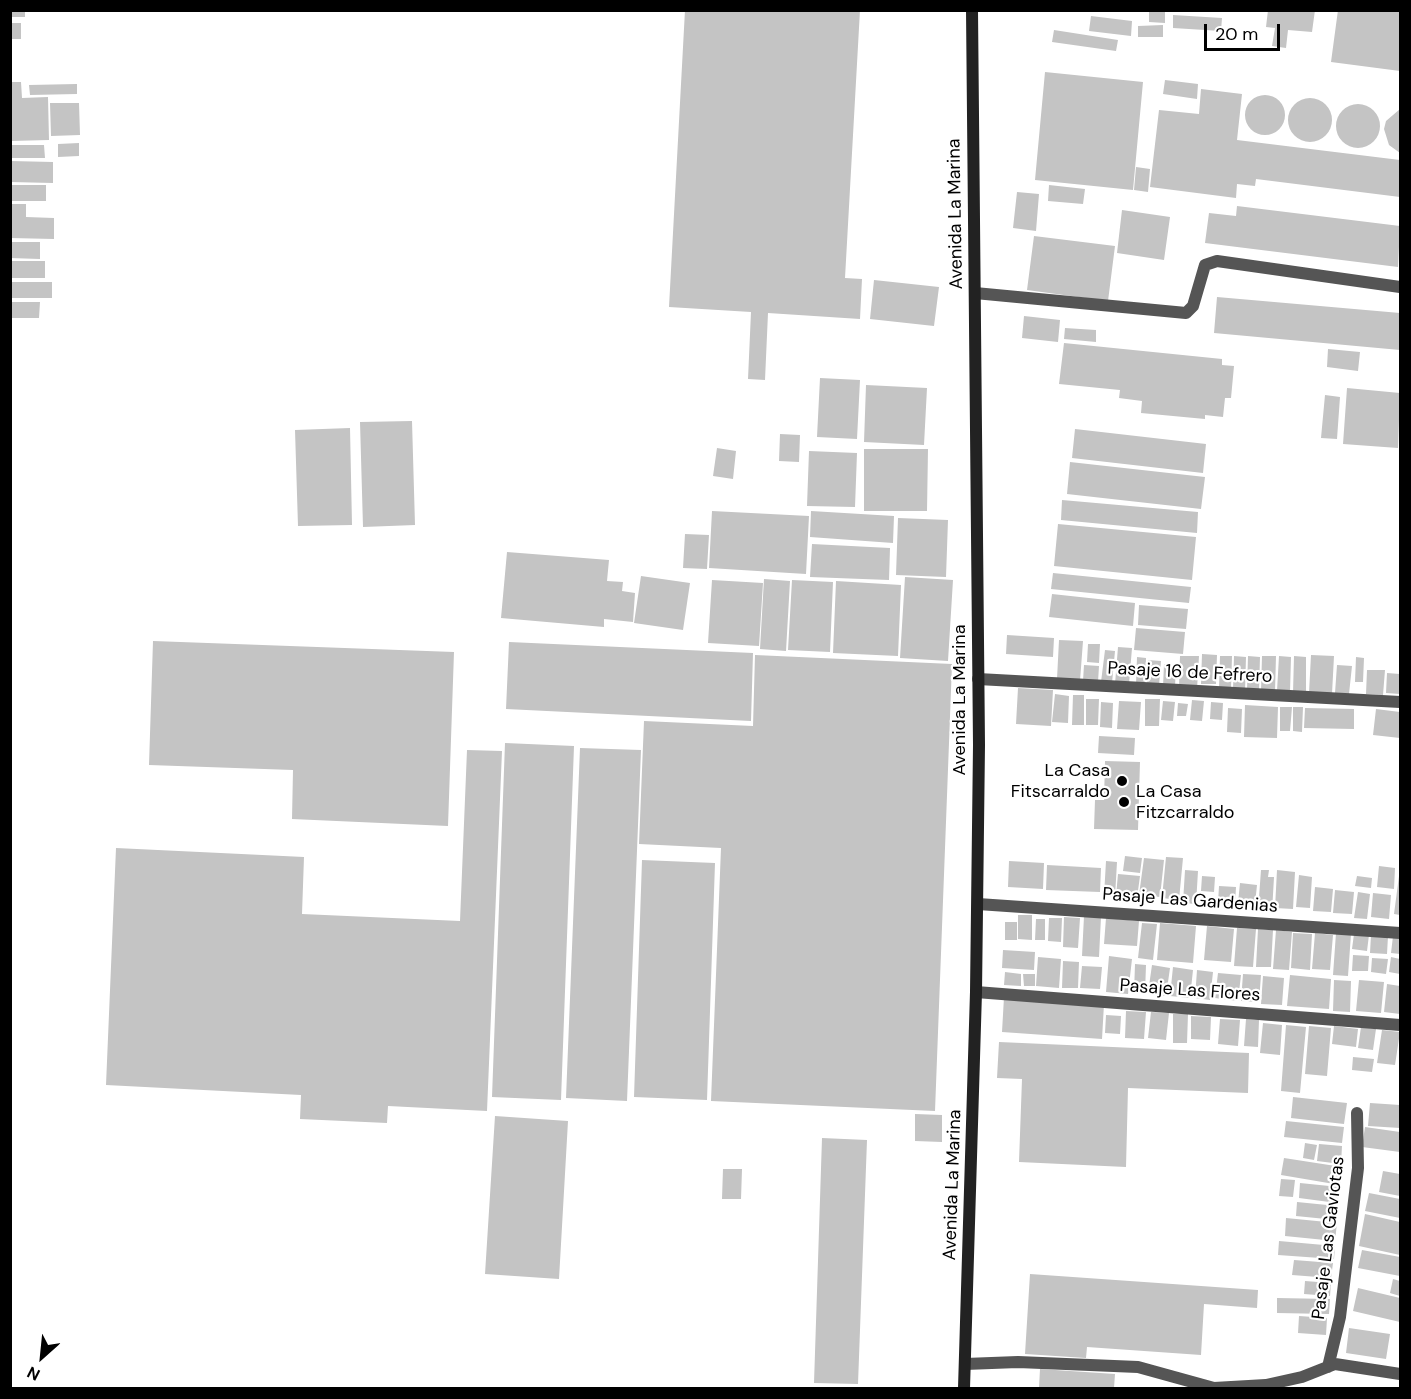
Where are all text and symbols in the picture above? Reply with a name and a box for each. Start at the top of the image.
scale bar [1207,12,1284,50]
text: 20 m [1215,22,1258,46]
street label: Avenida La Marina [944,138,968,290]
street label: Avenida La Marina [949,625,971,775]
street label: Pasaje 16 de Fefrero [1107,658,1273,688]
place label: La Casa Fitscarraldo [1011,760,1110,802]
marker: La Casa Fitscarraldo [1115,774,1129,788]
place label: La Casa Fitzcarraldo [1136,781,1234,824]
marker: La Casa Fitzcarraldo [1117,795,1131,809]
street label: Pasaje Las Gardenias [1102,884,1278,918]
street label: Pasaje Las Flores [1119,975,1261,1007]
street label: Avenida La Marina [940,1109,966,1261]
street label: Pasaje Las Gaviotas [1308,1155,1350,1321]
north arrow [12,1327,72,1387]
text: N [24,1361,44,1385]

